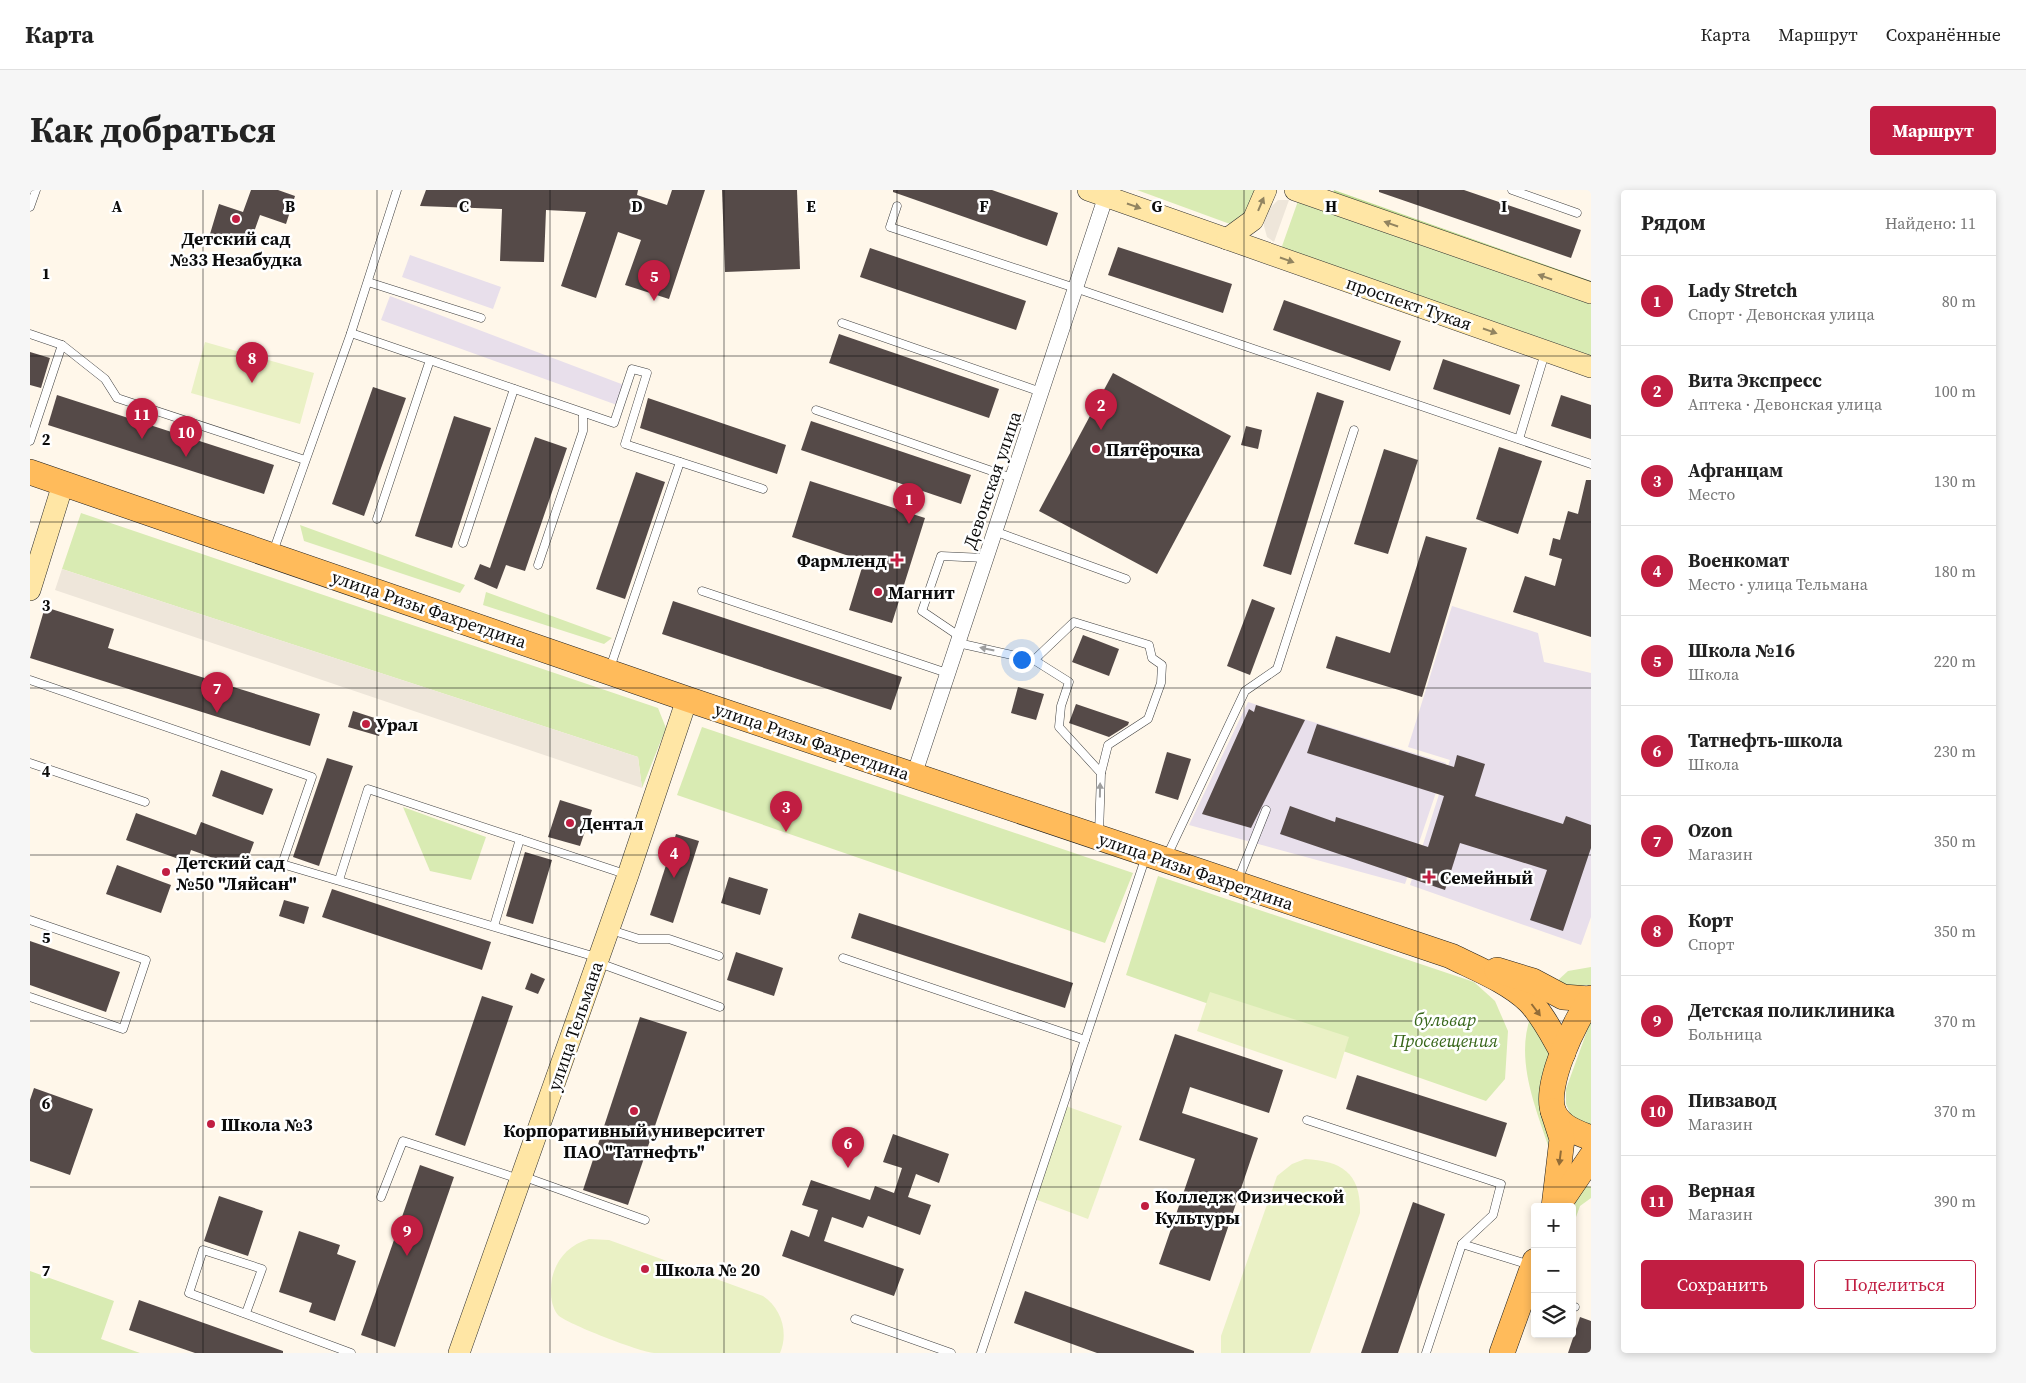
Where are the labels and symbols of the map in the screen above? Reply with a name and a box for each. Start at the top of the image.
text: A [112,195,123,217]
text: B [285,195,296,217]
text: C [459,195,469,217]
text: D [631,195,643,217]
text: E [806,195,816,217]
text: F [979,195,989,217]
text: G [1152,195,1163,217]
text: H [1325,195,1337,217]
text: I [1501,195,1507,217]
one-way arrow [1258,197,1266,211]
one-way arrow [1126,203,1141,210]
marker: Детский сад №33 Незабудка [230,213,242,225]
one-way arrow [1384,220,1399,227]
place label: Детский сад №33 Незабудка [170,226,303,272]
one-way arrow [1280,256,1295,264]
pin: 5 [638,260,670,301]
text: 1 [42,262,50,284]
street label: проспект Тукая [1343,270,1475,336]
one-way arrow [1537,273,1552,281]
one-way arrow [1482,328,1497,335]
pin: 8 [236,342,268,383]
pin: 2 [1085,389,1117,430]
pin: 11 [126,398,158,439]
street label: Девонская улица [957,407,1028,552]
pin: 10 [170,416,202,457]
text: 2 [42,428,51,450]
place label: Пятёрочка [1106,437,1201,462]
marker: Пятёрочка [1090,443,1102,455]
pin: 1 [893,483,925,524]
place label: Фармленд [797,548,887,573]
marker: Фармленд [891,554,903,566]
street label: улица Ризы Фахретдина [328,564,531,654]
place label: Магнит [888,580,955,605]
marker: Магнит [872,586,884,598]
text: 3 [42,594,51,616]
one-way arrow [979,645,994,653]
your location [1009,647,1035,673]
pin: 7 [201,672,233,713]
street label: улица Ризы Фахретдина [711,696,914,786]
place label: Урал [376,712,418,737]
marker: Урал [360,718,372,730]
text: 4 [42,760,51,782]
one-way arrow [1097,781,1105,797]
pin: 3 [770,791,802,832]
place label: Дентал [580,811,644,836]
marker: Дентал [564,817,576,829]
street label: улица Ризы Фахретдина [1095,826,1298,916]
pin: 4 [658,837,690,878]
place label: Детский сад №50 "Ляйсан" [176,850,297,896]
place label: Семейный [1440,865,1533,890]
marker: Детский сад №50 "Ляйсан" [160,866,172,878]
marker: Семейный [1422,870,1436,884]
text: 5 [42,926,51,948]
street label: улица Тельмана [541,957,609,1094]
one-way arrow [1531,1003,1541,1017]
park label: бульвар Просвещения [1391,1007,1498,1053]
text: 6 [42,1092,51,1114]
marker: Корпоративный университет ПАО "Татнефть" [628,1105,640,1117]
place label: Школа №3 [221,1112,313,1137]
marker: Школа №3 [205,1118,217,1130]
place label: Корпоративный университет ПАО "Татнефть" [503,1118,765,1164]
pin: 6 [832,1127,864,1168]
one-way arrow [1556,1151,1564,1167]
place label: Колледж Физической Культуры [1155,1184,1345,1230]
marker: Колледж Физической Культуры [1139,1200,1151,1212]
pin: 9 [391,1215,423,1256]
place label: Школа № 20 [655,1257,761,1282]
text: 7 [42,1259,51,1281]
marker: Школа № 20 [639,1263,651,1275]

